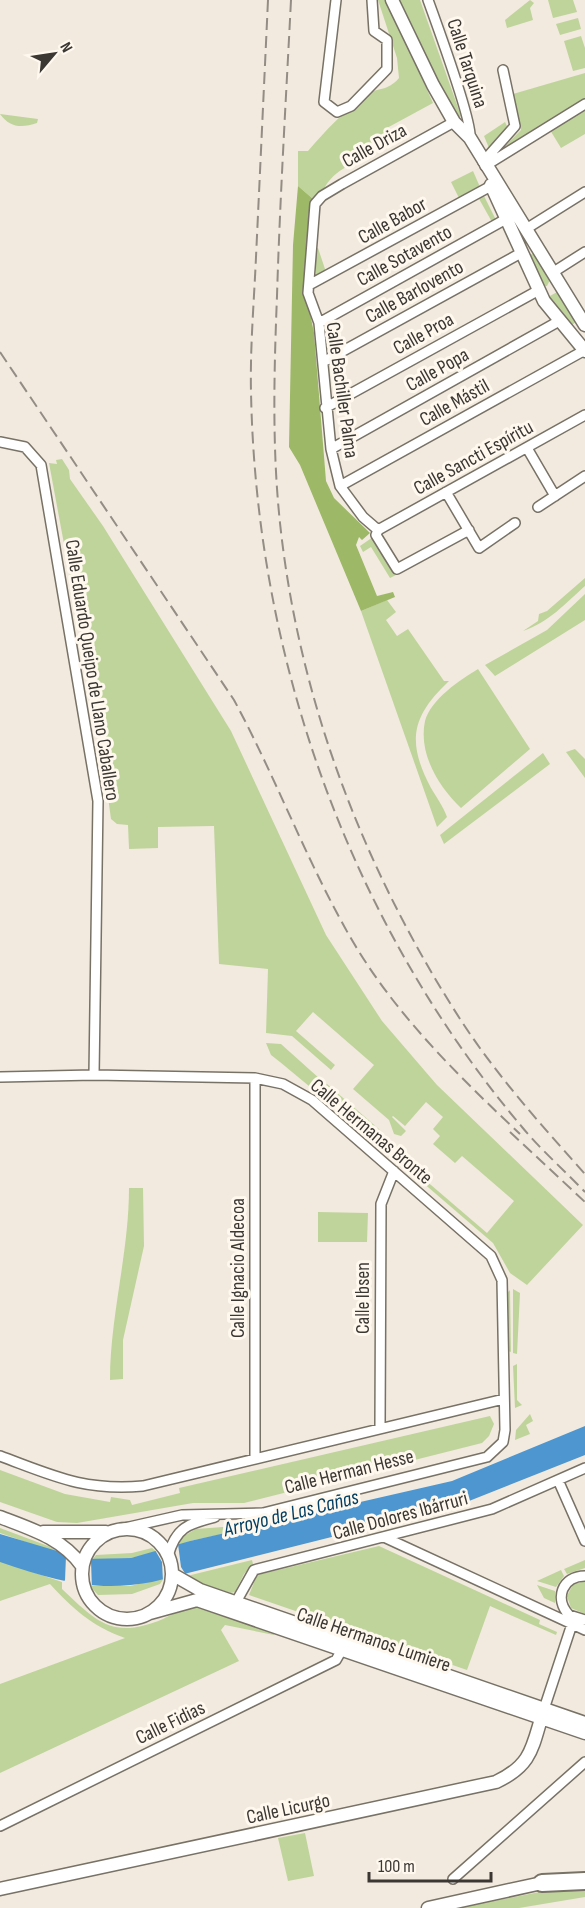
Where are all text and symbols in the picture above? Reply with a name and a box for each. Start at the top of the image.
street label: Calle Tarquina [441,16,493,111]
north arrow [24,24,84,84]
text: N [55,39,76,56]
street label: Calle Driza [338,118,411,173]
street label: Calle Babor [354,192,431,249]
street label: Calle Sotavento [353,220,456,292]
street label: Calle Barlovento [361,255,468,329]
street label: Calle Proa [389,307,458,360]
street label: Calle Bachiller Palma [321,321,363,460]
street label: Calle Popa [402,343,473,397]
street label: Calle Mástil [415,374,494,432]
street label: Calle Sancti Espíritu [410,415,537,501]
street label: Calle Eduardo Queipo de Llano Caballero [60,538,125,802]
street label: Calle Hermanas Bronte [305,1074,437,1190]
street label: Calle Ignacio Aldecoa [226,1198,250,1338]
street label: Calle Ibsen [351,1262,375,1334]
street label: Calle Herman Hesse [282,1444,416,1500]
water label: Arroyo de Las Cañas [220,1484,362,1543]
street label: Calle Dolores Ibárruri [330,1486,471,1546]
street label: Calle Hermanos Lumiere [294,1602,454,1678]
street label: Calle Fidias [132,1696,209,1750]
street label: Calle Licurgo [244,1788,332,1830]
scale bar [369,1845,490,1883]
text: 100 m [378,1856,415,1877]

